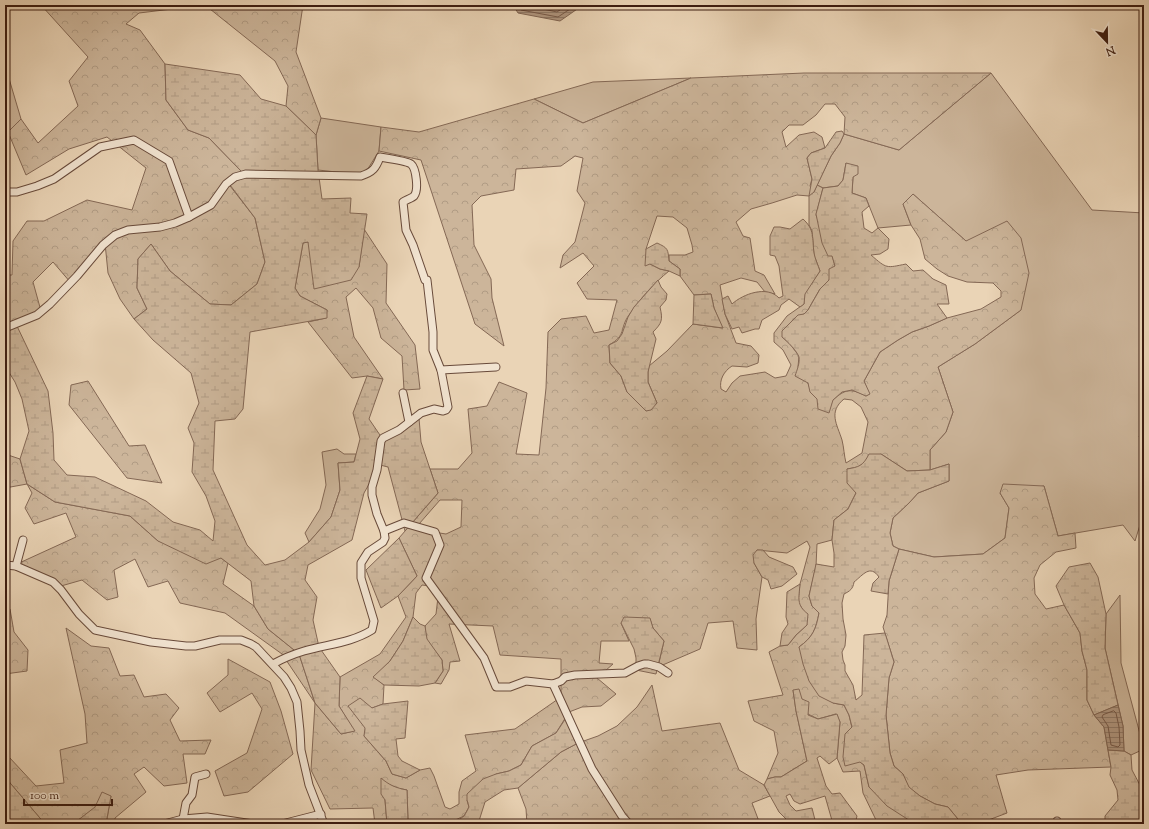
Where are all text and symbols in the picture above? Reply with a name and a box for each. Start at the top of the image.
north arrow [1087,22,1127,62]
text: N [1103,41,1118,59]
scale bar [24,781,112,807]
text: 100 m [30,787,59,805]

